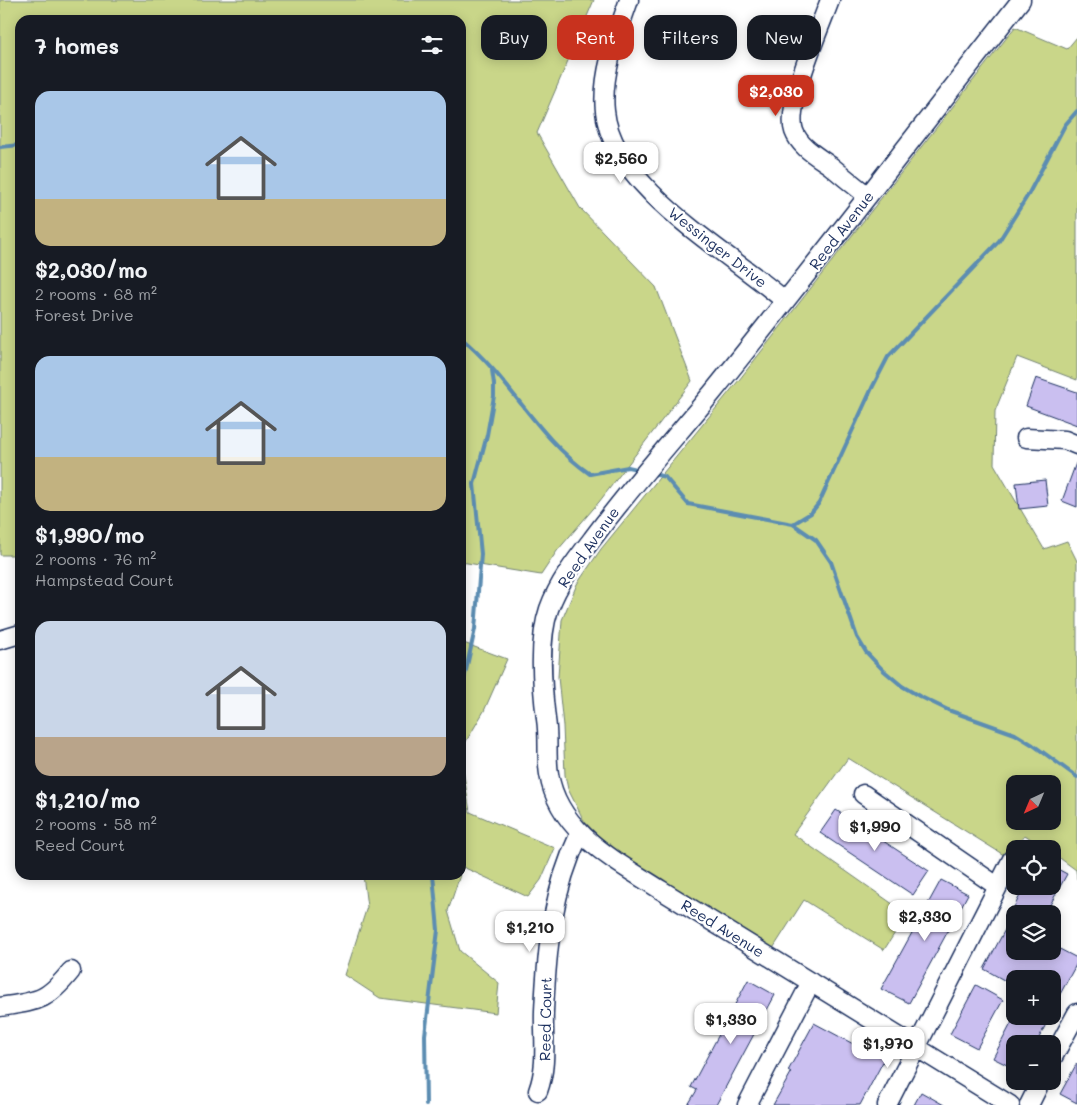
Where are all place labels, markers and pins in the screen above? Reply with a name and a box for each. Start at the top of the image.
pin: $2,030 [735,74,817,117]
pin: $2,560 [580,142,662,184]
pin: $1,990 [834,810,916,852]
pin: $2,330 [884,900,966,942]
pin: $1,210 [489,910,571,953]
pin: $1,330 [690,1002,772,1045]
pin: $1,970 [847,1026,929,1069]

